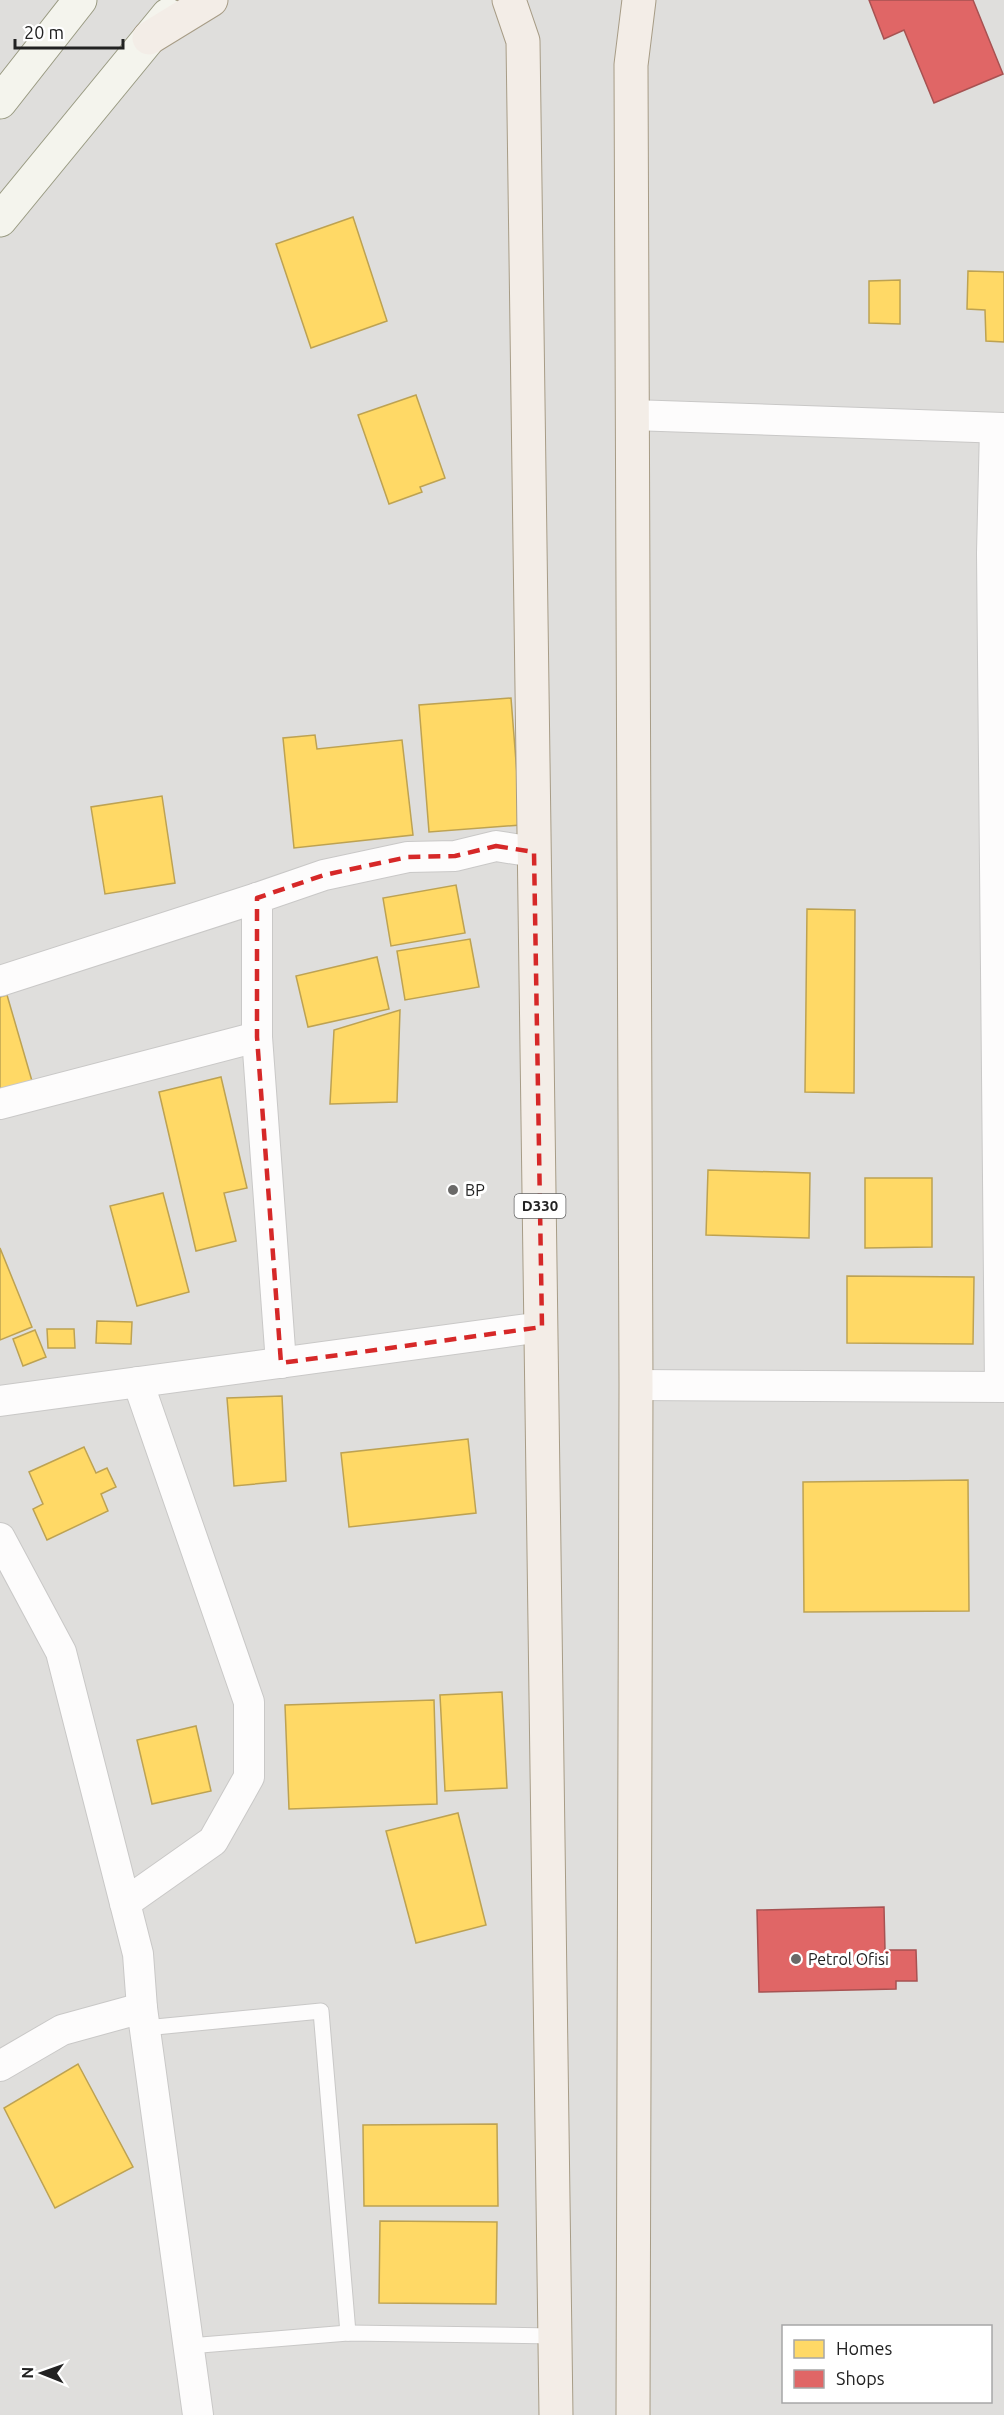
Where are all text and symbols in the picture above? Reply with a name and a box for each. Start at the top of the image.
scale bar [15,12,123,50]
text: 20 m [24,22,64,42]
place label: BP [465,1181,485,1199]
marker: BP [446,1183,460,1197]
road number: D330 [514,1194,566,1218]
place label: Petrol Ofisi [808,1950,889,1968]
marker: Petrol Ofisi [789,1952,803,1966]
legend [782,2325,992,2403]
text: Homes [836,2338,893,2358]
north arrow [12,2343,72,2403]
text: N [18,2367,36,2379]
text: Shops [836,2368,885,2388]

